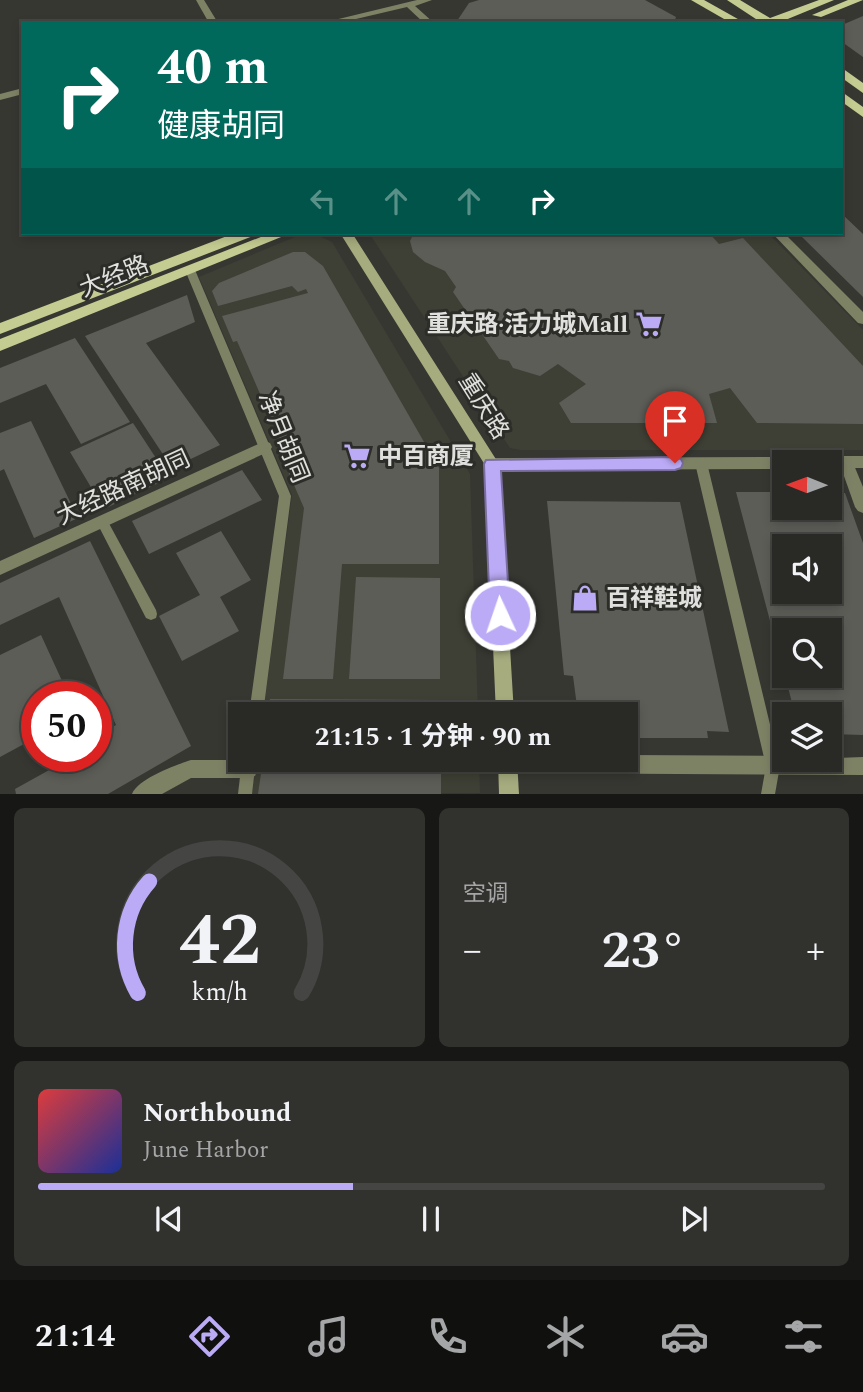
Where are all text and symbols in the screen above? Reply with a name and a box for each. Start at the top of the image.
text: 40 m [157,31,268,106]
icon: right [42,49,133,140]
text: 健康胡同 [157,102,285,151]
icon: left [304,182,342,220]
icon: ahead [377,182,415,220]
icon: ahead [450,182,488,220]
icon: right [523,182,561,220]
street label: 大经路 [74,247,154,307]
place label: 重庆路·活力城Mall [426,307,628,343]
supermarket icon: 重庆路·活力城Mall [634,309,664,339]
street label: 重庆路 [449,366,517,447]
street label: 净月胡同 [248,386,318,489]
pin [645,391,705,463]
icon: arrive [656,402,694,440]
place label: 中百商厦 [378,439,474,475]
street label: 大经路南胡同 [51,441,196,535]
supermarket icon: 中百商厦 [342,441,372,471]
north arrow [772,450,842,520]
map controls [772,450,842,772]
button: sound [772,534,842,604]
position arrow [463,578,537,652]
place label: 百祥鞋城 [606,581,702,617]
shop icon: 百祥鞋城 [570,583,600,613]
button: search [772,618,842,688]
speed limit sign: 50 [21,681,112,772]
button: layers [772,702,842,772]
text: 21:15 · 1 分钟 · 90 m [315,717,551,757]
text: 空调 [463,877,509,912]
text: 42 [178,887,260,998]
text: 23° [602,912,686,991]
text: − [463,922,482,980]
text: + [806,922,825,980]
text: km/h [191,974,247,1012]
text: Northbound [143,1093,291,1133]
text: June Harbor [143,1133,268,1168]
icon: previous [150,1200,188,1238]
icon: pause [412,1200,450,1238]
icon: next [675,1200,713,1238]
text: 21:14 [35,1312,115,1361]
icon: directions [185,1312,234,1361]
icon: music [304,1312,353,1361]
icon: phone [423,1312,472,1361]
icon: climate [541,1312,590,1361]
icon: car [660,1312,709,1361]
icon: filters [779,1312,828,1361]

